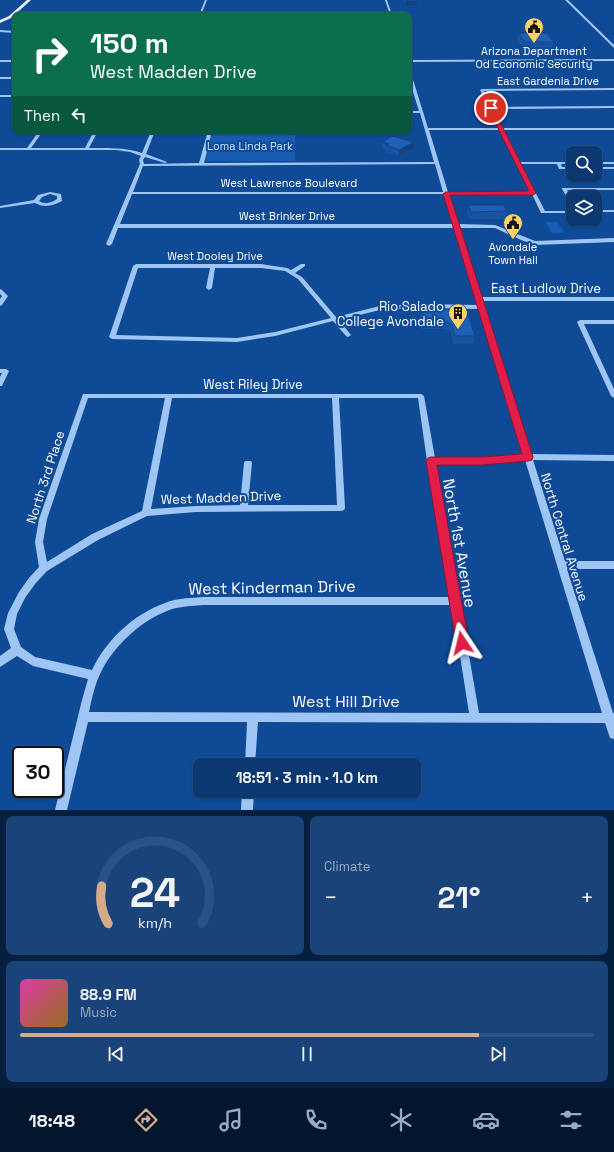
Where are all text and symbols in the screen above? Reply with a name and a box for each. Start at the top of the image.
public building icon: Arizona Department Od Economic Security [523,16,545,44]
text: 150 m [90,25,169,61]
icon: right [24,28,76,80]
place label: Arizona Department Od Economic Security [475,44,593,71]
text: West Madden Drive [90,60,257,83]
street label: East Gardenia Drive [497,74,599,88]
pin [474,91,508,125]
icon: arrive [480,97,502,119]
icon: left [68,104,90,126]
text: Then [24,106,60,125]
park label: Loma Linda Park [207,139,293,153]
map controls [566,146,602,226]
button: search [566,146,602,182]
street label: West Lawrence Boulevard [221,176,357,190]
button: layers [566,190,602,226]
street label: West Brinker Drive [239,209,335,223]
public building icon: Avondale Town Hall [502,212,524,240]
place label: Avondale Town Hall [488,240,538,267]
street label: West Dooley Drive [167,249,263,263]
street label: East Ludlow Drive [491,280,601,297]
place label: Rio Salado College Avondale [337,298,444,330]
building icon: Rio Salado College Avondale [447,302,469,330]
street label: West Riley Drive [203,376,303,393]
street label: North 3rd Place [22,428,69,526]
street label: North Central Avenue [537,471,592,603]
street label: North 1st Avenue [438,477,481,609]
street label: West Madden Drive [161,487,281,508]
street label: West Kinderman Drive [188,576,356,599]
position arrow [441,622,483,664]
street label: West Hill Drive [292,691,400,712]
speed limit sign: 30 [12,746,64,798]
text: 18:51 · 3 min · 1.0 km [236,768,378,787]
text: Climate [324,858,370,875]
text: 24 [130,865,180,918]
text: 21° [437,878,481,917]
text: − [324,883,338,911]
text: + [580,883,594,911]
text: km/h [138,913,172,931]
text: 88.9 FM [80,985,137,1004]
text: Music [80,1004,117,1021]
icon: previous [105,1043,127,1065]
icon: pause [296,1043,318,1065]
icon: next [487,1043,509,1065]
icon: directions [132,1106,160,1134]
icon: music [217,1106,245,1134]
icon: phone [302,1106,330,1134]
icon: climate [387,1106,415,1134]
icon: car [472,1106,500,1134]
icon: filters [557,1106,585,1134]
text: 18:48 [29,1109,75,1132]

